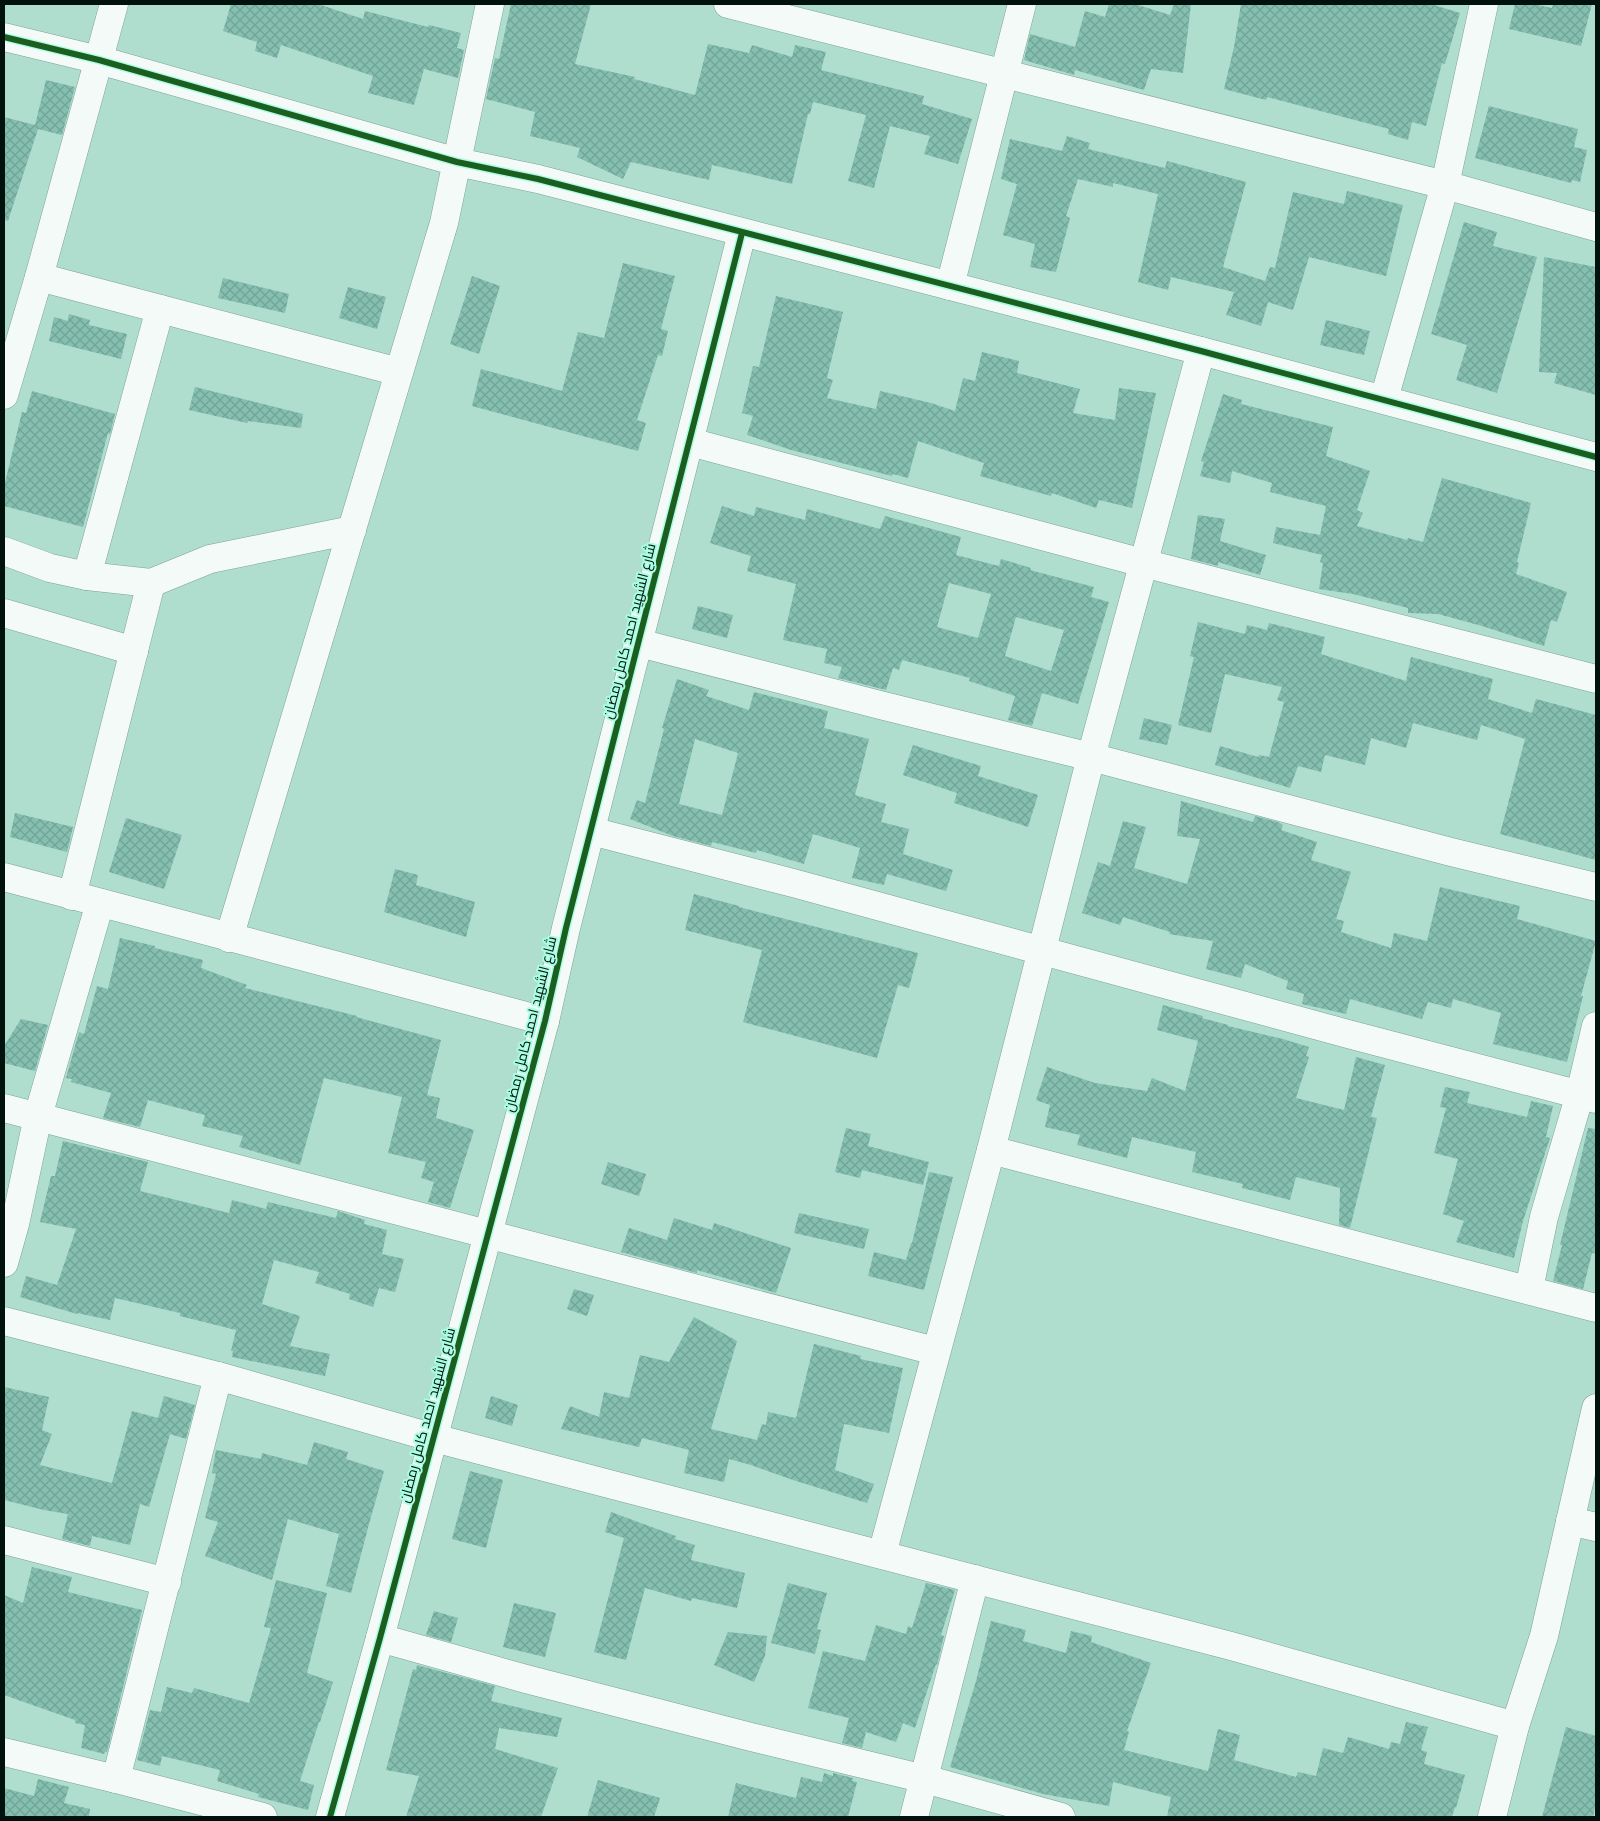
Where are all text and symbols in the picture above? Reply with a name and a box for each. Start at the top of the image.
street label: شارع الشهيد احمد كامل رمضان [597,541,660,721]
street label: شارع الشهيد احمد كامل رمضان [498,934,561,1114]
street label: شارع الشهيد احمد كامل رمضان [394,1325,459,1504]

